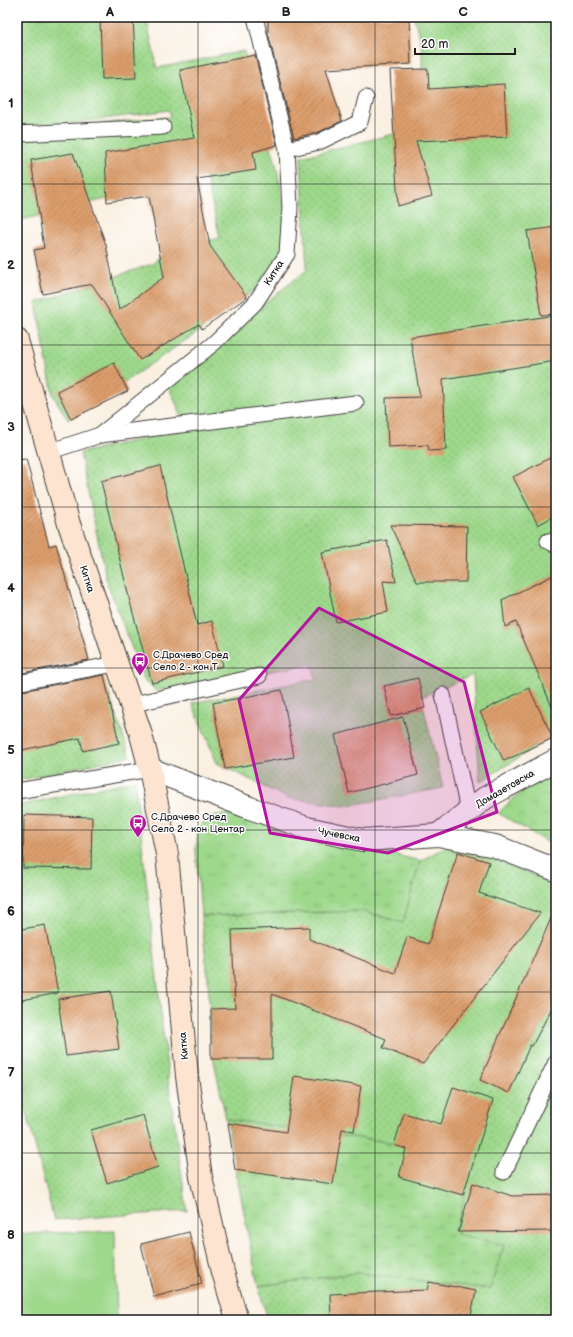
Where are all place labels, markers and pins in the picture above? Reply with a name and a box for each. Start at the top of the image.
place label: С.Драчево Сред Село 2 - кон T [153,649,228,673]
bus stop icon: С.Драчево Сред Село 2 - кон T [130,651,150,676]
place label: С.Драчево Сред Село 2 - кон Центар [151,811,245,835]
bus stop icon: С.Драчево Сред Село 2 - кон Центар [128,813,148,838]

